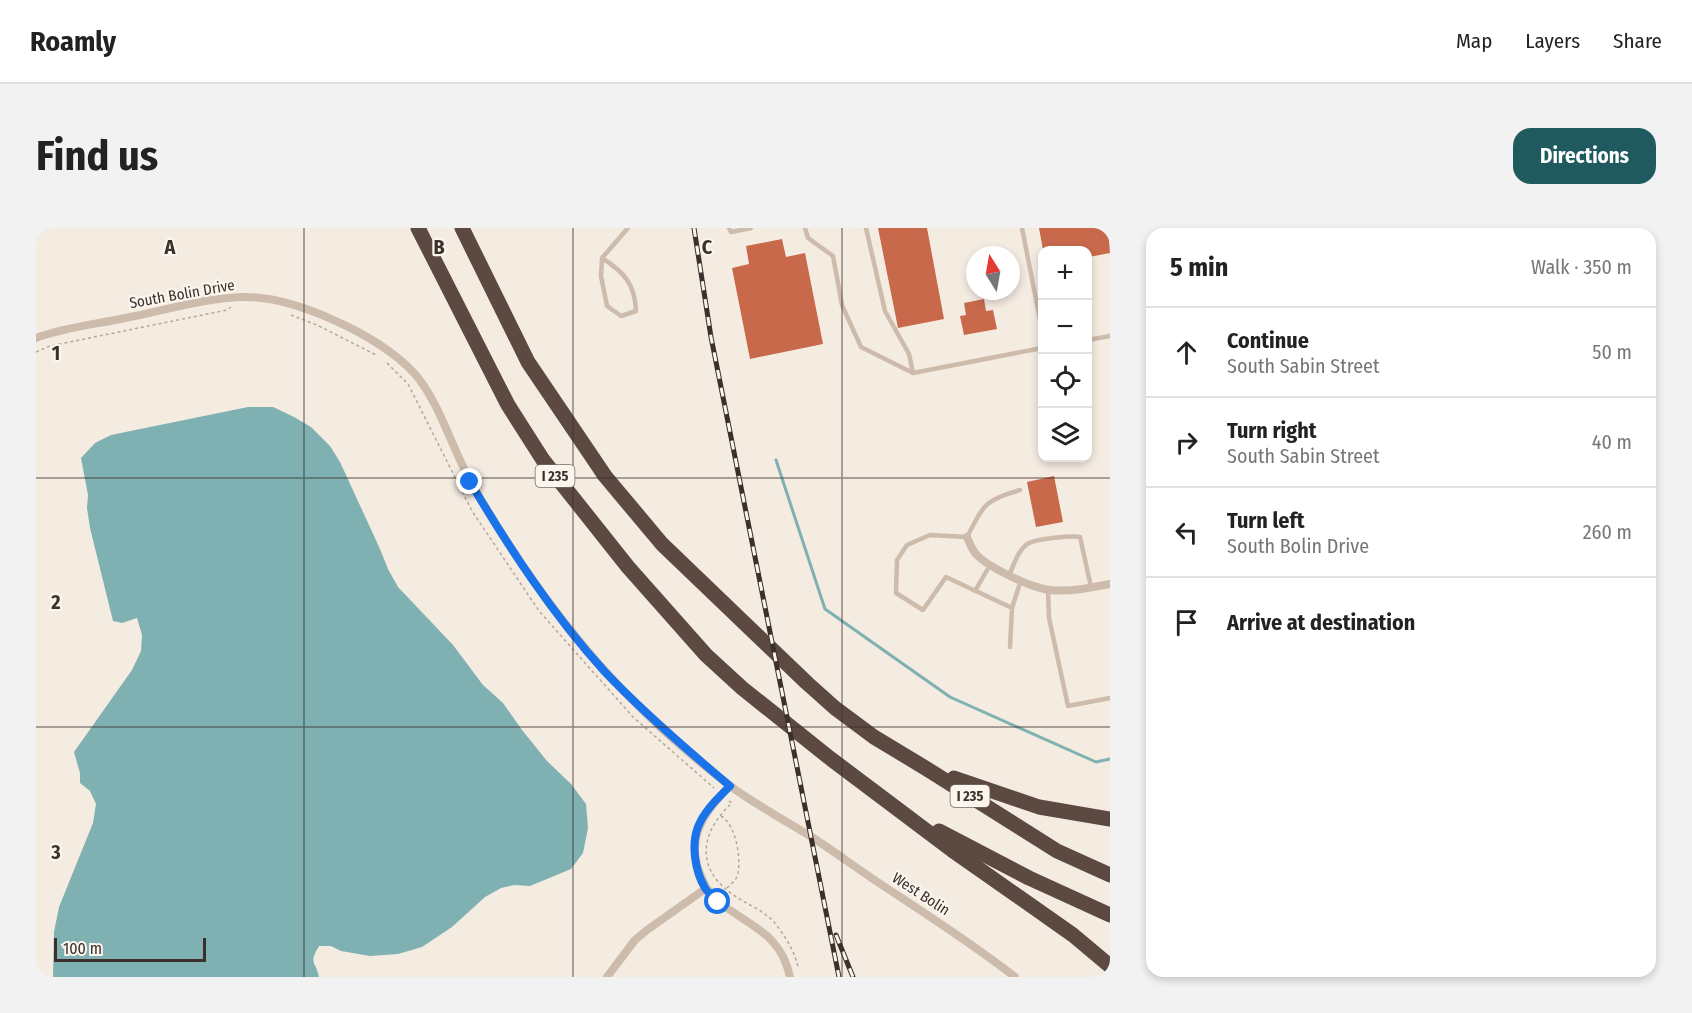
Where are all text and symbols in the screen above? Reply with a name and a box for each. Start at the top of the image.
text: Roamly [30,25,116,58]
text: Map [1456,28,1492,54]
text: Layers [1525,28,1580,54]
text: Share [1613,28,1662,54]
button: Directions [1513,128,1656,184]
text: Find us [36,131,158,181]
text: A [164,235,177,259]
text: B [433,235,445,259]
text: C [702,235,713,259]
north arrow [966,246,1020,300]
map controls [1038,246,1092,462]
button: + [1038,246,1092,300]
text: 5 min [1170,252,1228,283]
text: Walk · 350 m [1531,255,1632,279]
street label: South Bolin Drive [128,276,236,312]
button: − [1038,300,1092,354]
text: Continue [1227,327,1309,354]
icon: ahead [1170,336,1203,369]
text: 50 m [1592,340,1632,364]
text: 1 [52,341,60,365]
button: locate [1038,354,1092,408]
text: South Sabin Street [1227,354,1380,378]
button: layers [1038,408,1092,462]
text: Turn right [1227,417,1316,444]
icon: right [1170,426,1203,459]
text: 40 m [1592,430,1632,454]
text: South Sabin Street [1227,444,1380,468]
road number: I 235 [536,465,574,487]
route end [456,468,482,494]
text: Turn left [1227,507,1305,534]
icon: left [1170,516,1203,549]
text: 260 m [1583,520,1632,544]
text: South Bolin Drive [1227,534,1369,558]
text: 2 [50,590,61,614]
icon: arrive [1170,606,1203,639]
text: Arrive at destination [1227,609,1415,636]
road number: I 235 [950,785,990,807]
text: 3 [50,840,61,864]
street label: West Bolin [889,869,953,919]
route start [704,888,730,914]
scale bar [54,935,206,962]
text: 100 m [63,939,102,958]

